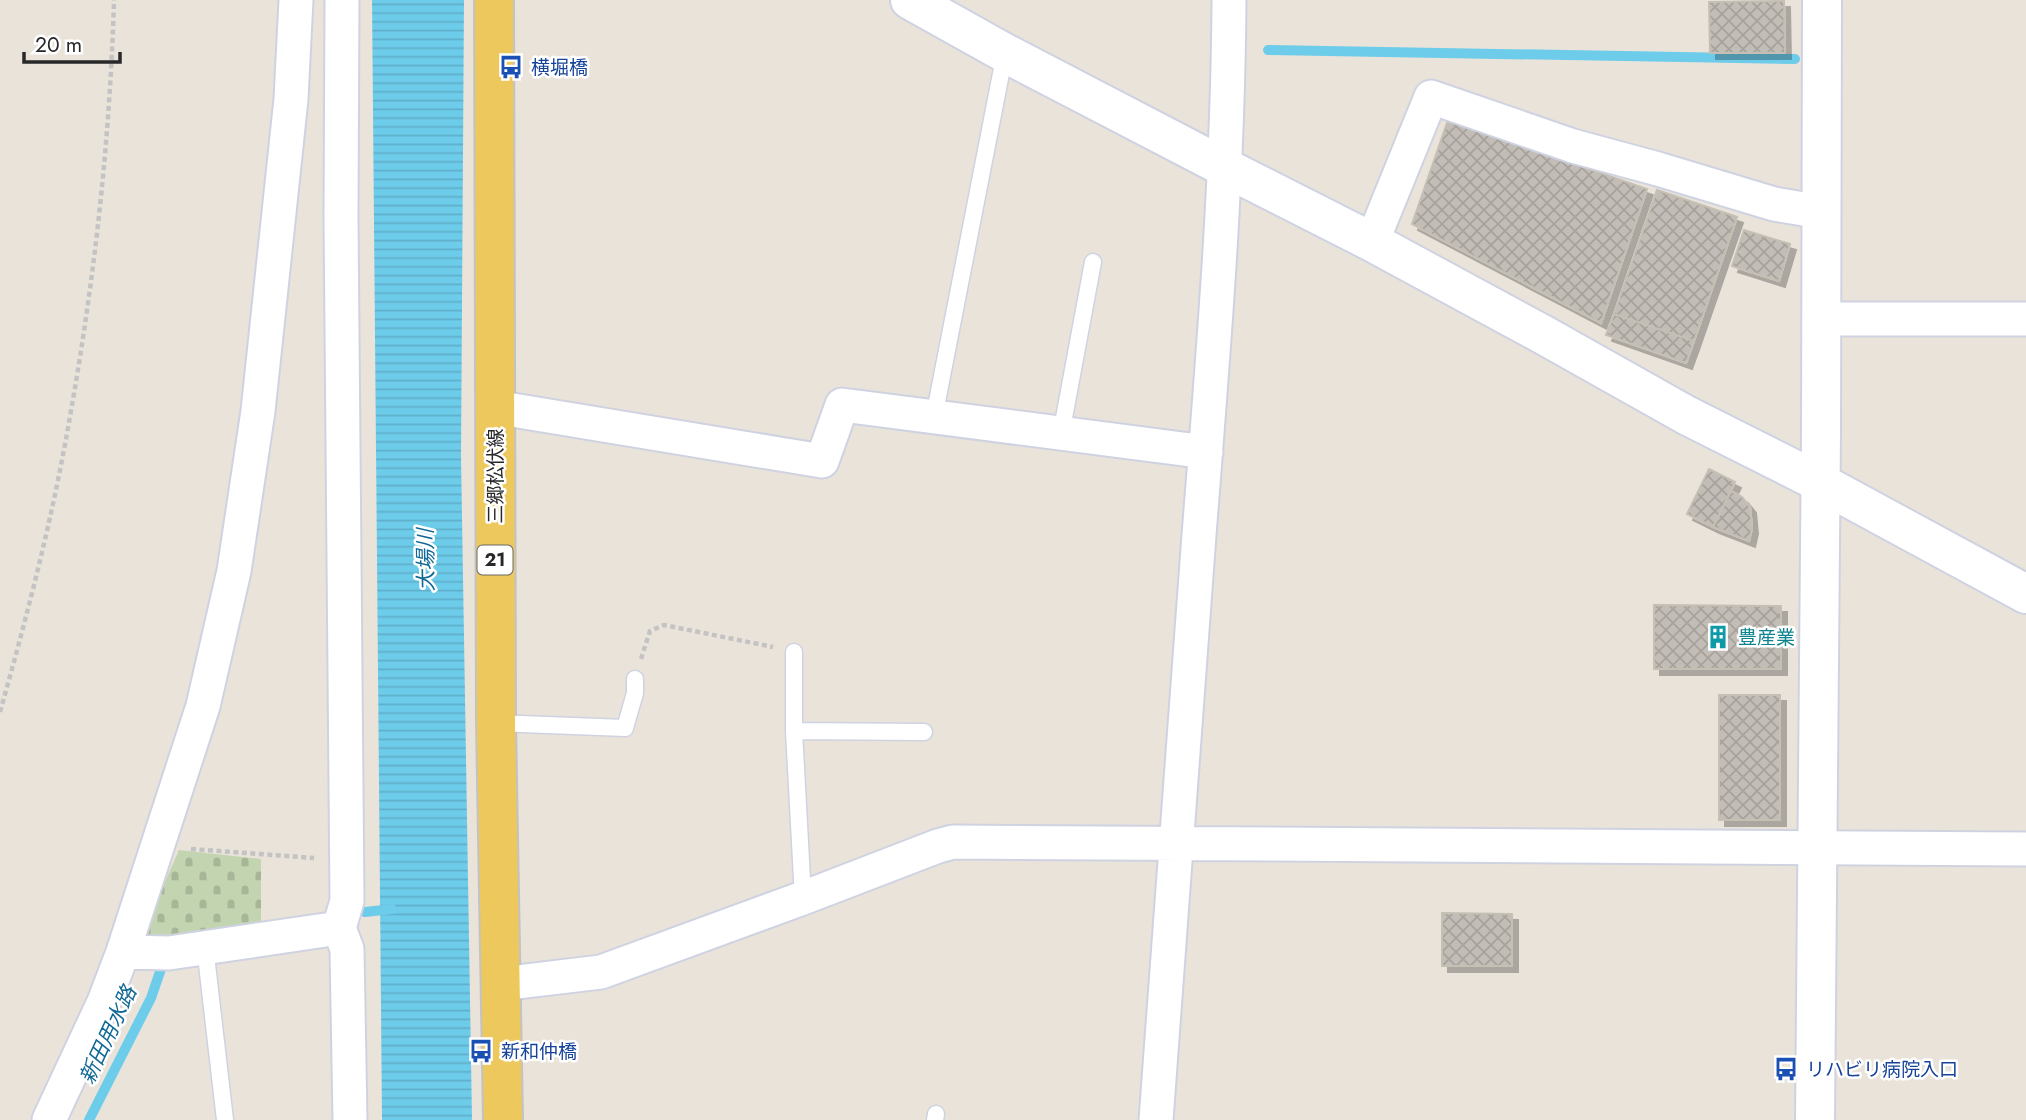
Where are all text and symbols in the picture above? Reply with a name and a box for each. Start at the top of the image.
scale bar [24,21,121,65]
text: 20 m [35,30,82,60]
bus stop icon: 横堀橋 [497,53,525,81]
place label: 横堀橋 [531,54,588,81]
street label: 三郷松伏線 [482,428,509,524]
water label: 大場川 [410,526,442,592]
road number: 21 [477,546,512,574]
building icon: 豊産業 [1704,623,1732,651]
place label: 豊産業 [1738,624,1795,651]
water label: 新田用水路 [72,979,145,1089]
bus stop icon: 新和仲橋 [467,1037,495,1065]
place label: 新和仲橋 [501,1038,577,1065]
bus stop icon: リハビリ病院入口 [1772,1055,1800,1083]
place label: リハビリ病院入口 [1806,1056,1958,1083]

